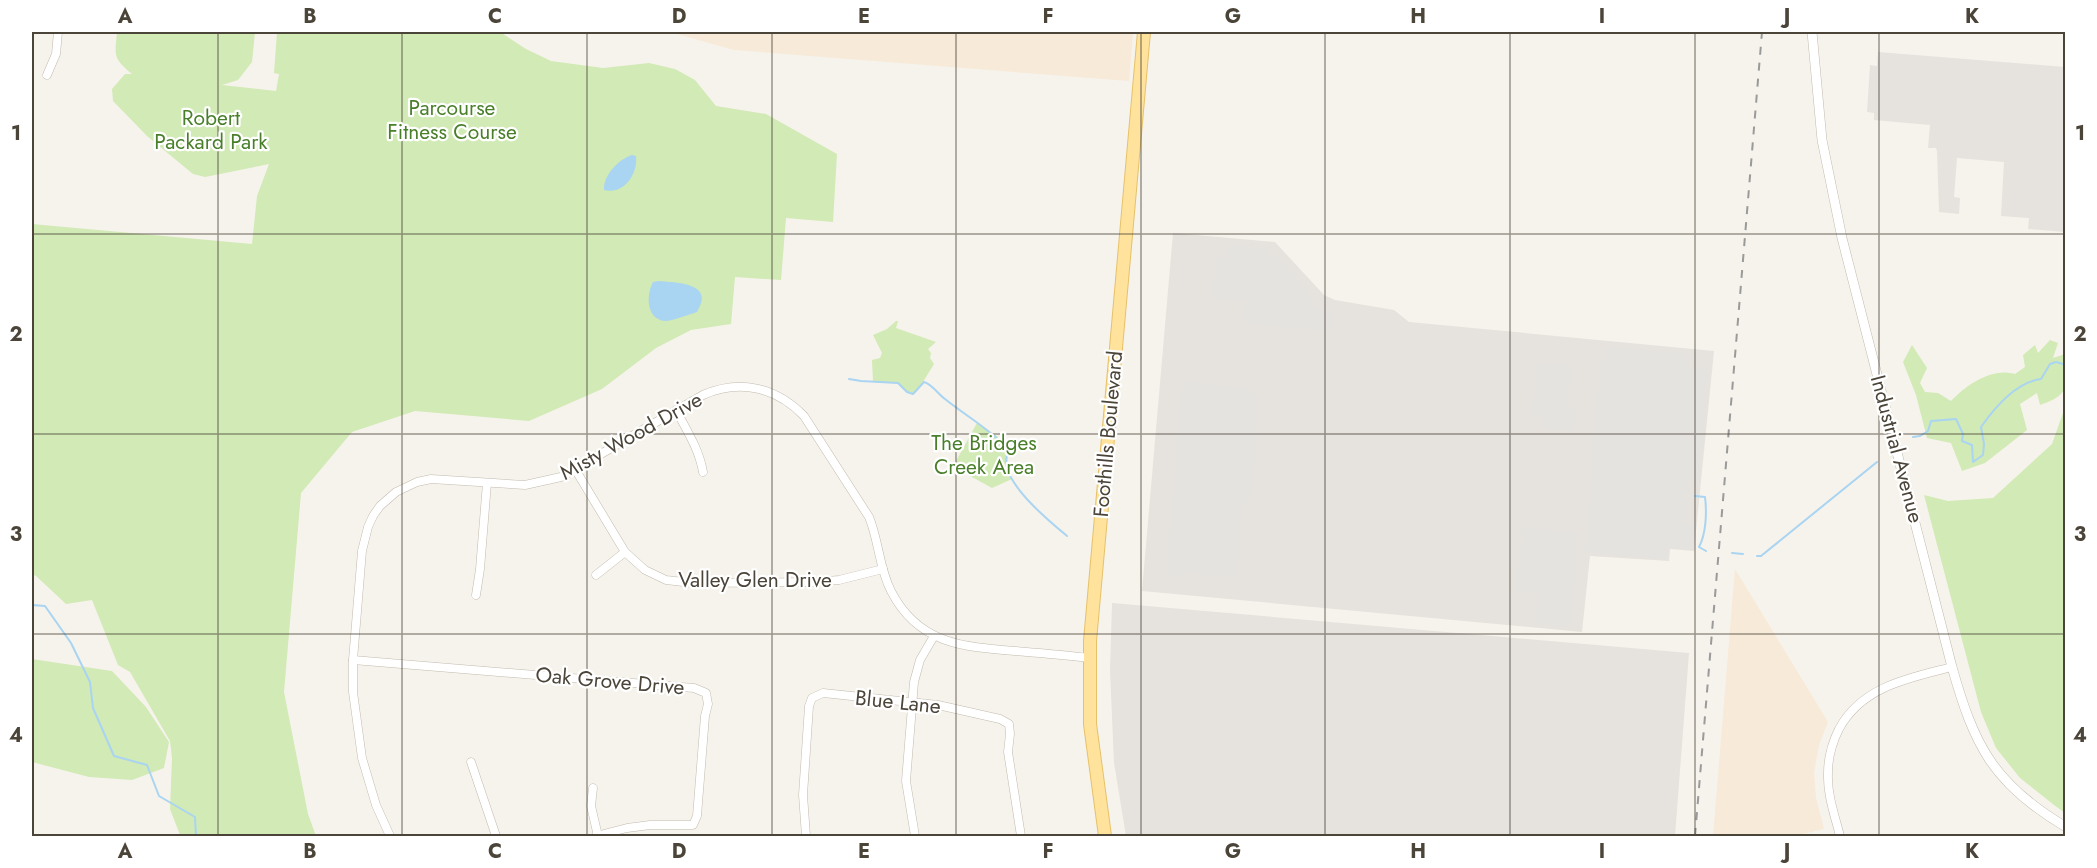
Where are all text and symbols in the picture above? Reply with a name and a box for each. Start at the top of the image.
text: A [117,2,133,31]
text: B [303,2,317,31]
text: C [488,2,502,31]
text: D [672,2,686,31]
text: E [858,2,870,31]
text: F [1042,2,1054,31]
text: G [1225,2,1241,31]
text: H [1410,2,1426,31]
text: I [1599,2,1605,31]
text: J [1780,2,1790,31]
text: K [1965,2,1979,31]
park label: Parcourse Fitness Course [387,93,517,147]
park label: Robert Packard Park [154,103,268,157]
text: 1 [11,119,21,148]
text: 1 [2075,119,2085,148]
text: 2 [9,320,23,349]
text: 2 [2073,320,2087,349]
street label: Foothills Boulevard [1086,350,1130,518]
street label: Industrial Avenue [1863,372,1931,526]
street label: Misty Wood Drive [554,384,708,488]
park label: The Bridges Creek Area [931,428,1037,482]
text: 3 [10,520,22,549]
text: 3 [2074,520,2086,549]
street label: Valley Glen Drive [678,565,832,595]
street label: Oak Grove Drive [534,660,686,702]
street label: Blue Lane [854,683,943,721]
text: 4 [9,721,23,750]
text: 4 [2073,721,2087,750]
text: A [117,837,133,866]
text: B [303,837,317,866]
text: C [488,837,502,866]
text: D [672,837,686,866]
text: E [858,837,870,866]
text: F [1042,837,1054,866]
text: G [1225,837,1241,866]
text: H [1410,837,1426,866]
text: I [1599,837,1605,866]
text: J [1780,837,1790,866]
text: K [1965,837,1979,866]

